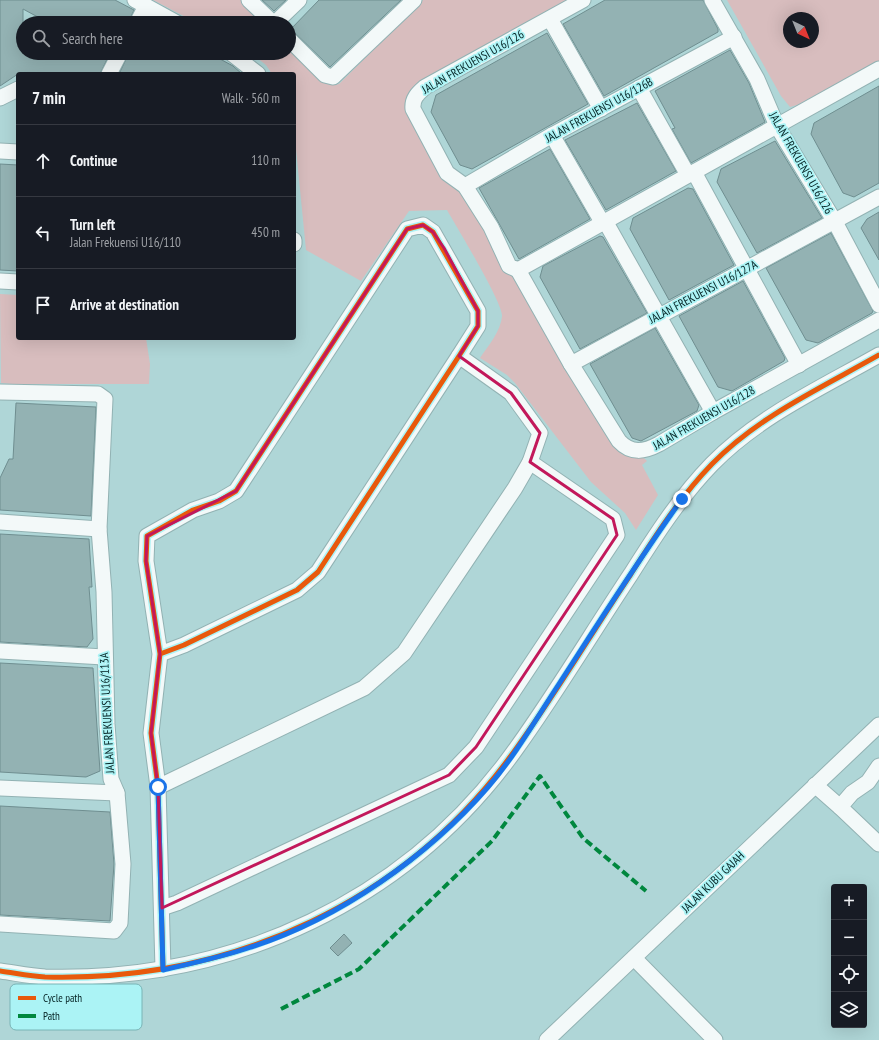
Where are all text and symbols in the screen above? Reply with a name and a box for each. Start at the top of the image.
north arrow [783,12,819,48]
search box [16,16,296,60]
street label: JALAN FREKUENSI U16/126 [418,26,526,97]
icon: search [30,27,52,49]
text: Search here [62,29,123,48]
street label: JALAN FREKUENSI U16/126B [541,74,656,146]
text: 7 min [32,87,66,109]
text: Walk · 560 m [222,90,280,107]
street label: JALAN FREKUENSI U16/126 [766,108,837,216]
icon: ahead [32,150,54,172]
text: Continue [70,151,117,170]
text: 110 m [251,152,280,169]
text: Turn left [70,215,115,234]
icon: left [32,222,54,244]
text: 450 m [251,224,280,241]
text: Jalan Frekuensi U16/110 [70,234,181,251]
street label: JALAN FREKUENSI U16/127A [645,256,760,327]
icon: arrive [32,294,54,316]
text: Arrive at destination [70,295,179,314]
street label: JALAN FREKUENSI U16/128 [649,382,757,453]
route end [673,490,691,508]
street label: JALAN FREKUENSI U16/113A [96,652,117,775]
route start [149,778,167,796]
street label: JALAN KUBU GAJAH [677,848,747,916]
map controls [831,884,867,1028]
button: + [831,884,867,920]
button: − [831,920,867,956]
button: locate [831,956,867,992]
legend [10,984,142,1030]
text: Cycle path [43,991,82,1005]
button: layers [831,992,867,1028]
text: Path [43,1009,60,1023]

